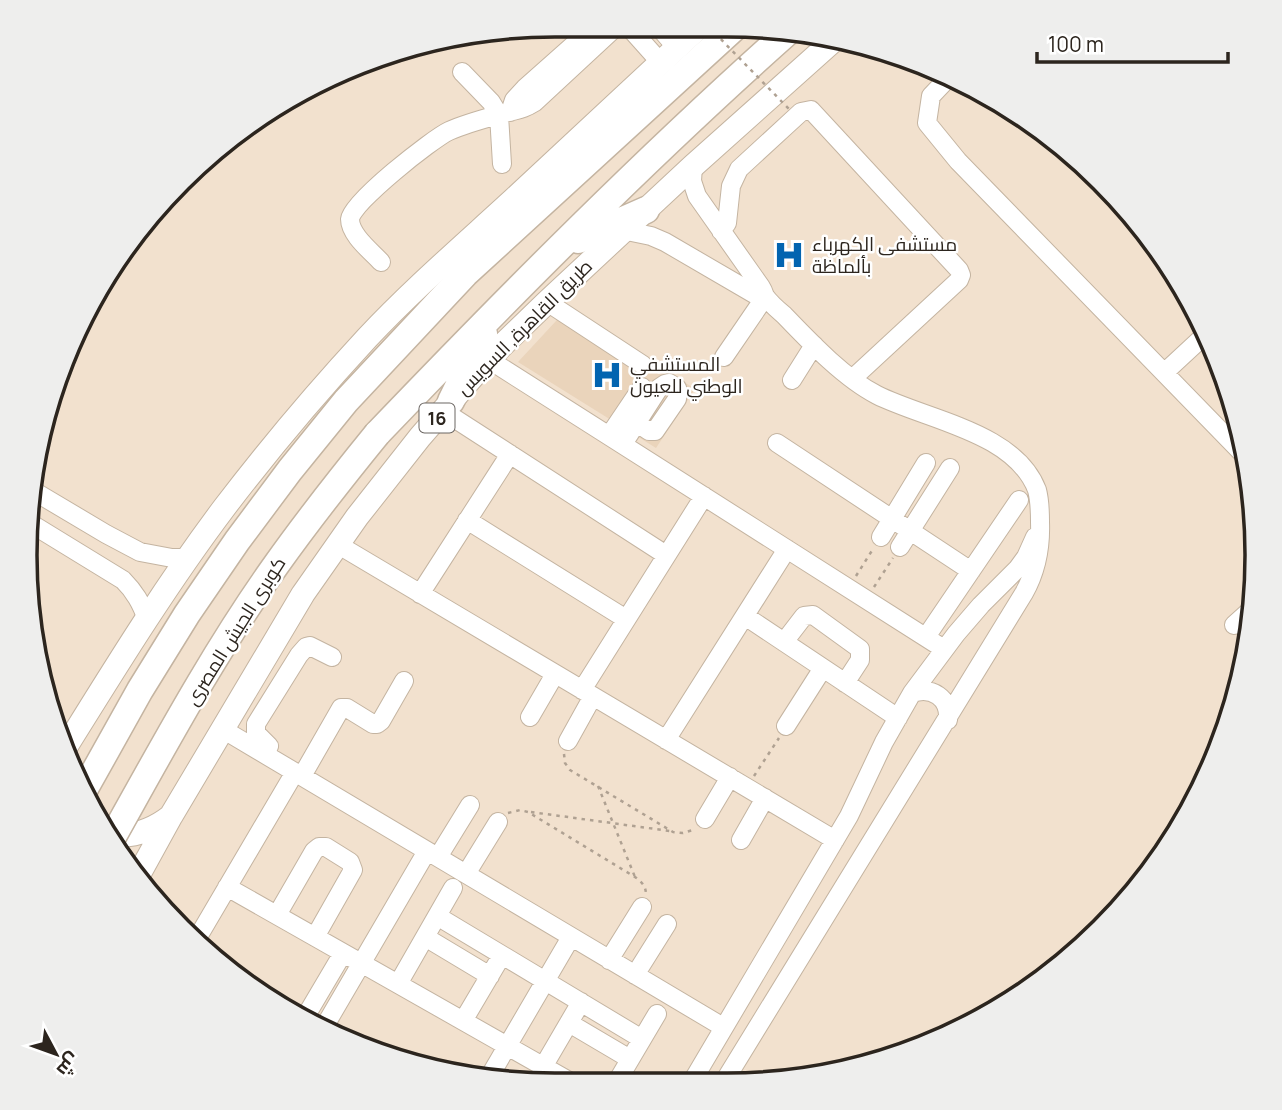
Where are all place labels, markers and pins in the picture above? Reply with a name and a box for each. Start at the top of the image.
place label: مستشفى الكهرباء بألماظة [812,231,957,279]
hospital icon: مستشفى الكهرباء بألماظة [772,238,806,272]
place label: المستشفي الوطني للعيون [630,351,743,401]
hospital icon: المستشفي الوطني للعيون [590,358,624,392]

